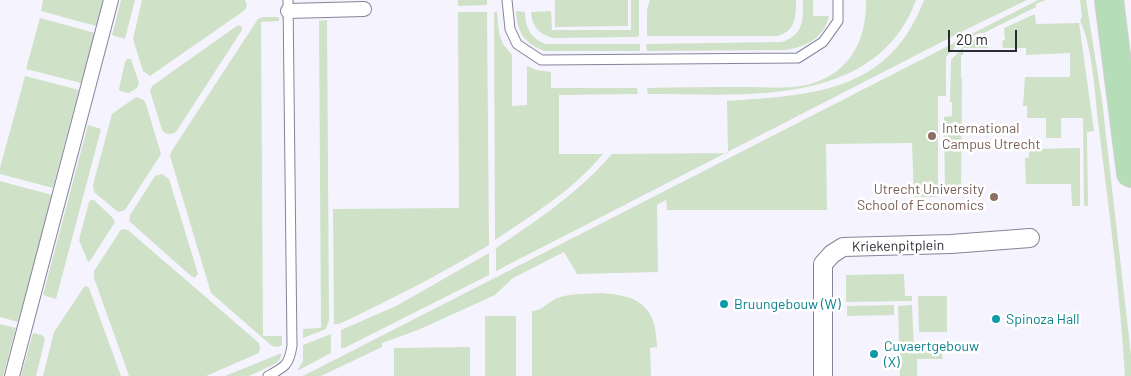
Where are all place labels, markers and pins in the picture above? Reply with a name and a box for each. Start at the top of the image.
place label: International Campus Utrecht [942,120,1040,152]
marker: International Campus Utrecht [926,130,938,142]
place label: Utrecht University School of Economics [857,181,984,213]
marker: Utrecht University School of Economics [988,191,1000,203]
place label: Bruungebouw (W) [734,296,841,312]
marker: Bruungebouw (W) [718,298,730,310]
place label: Spinoza Hall [1006,311,1079,327]
marker: Spinoza Hall [990,313,1002,325]
place label: Cuvaertgebouw (X) [884,338,979,371]
marker: Cuvaertgebouw (X) [868,348,880,360]

